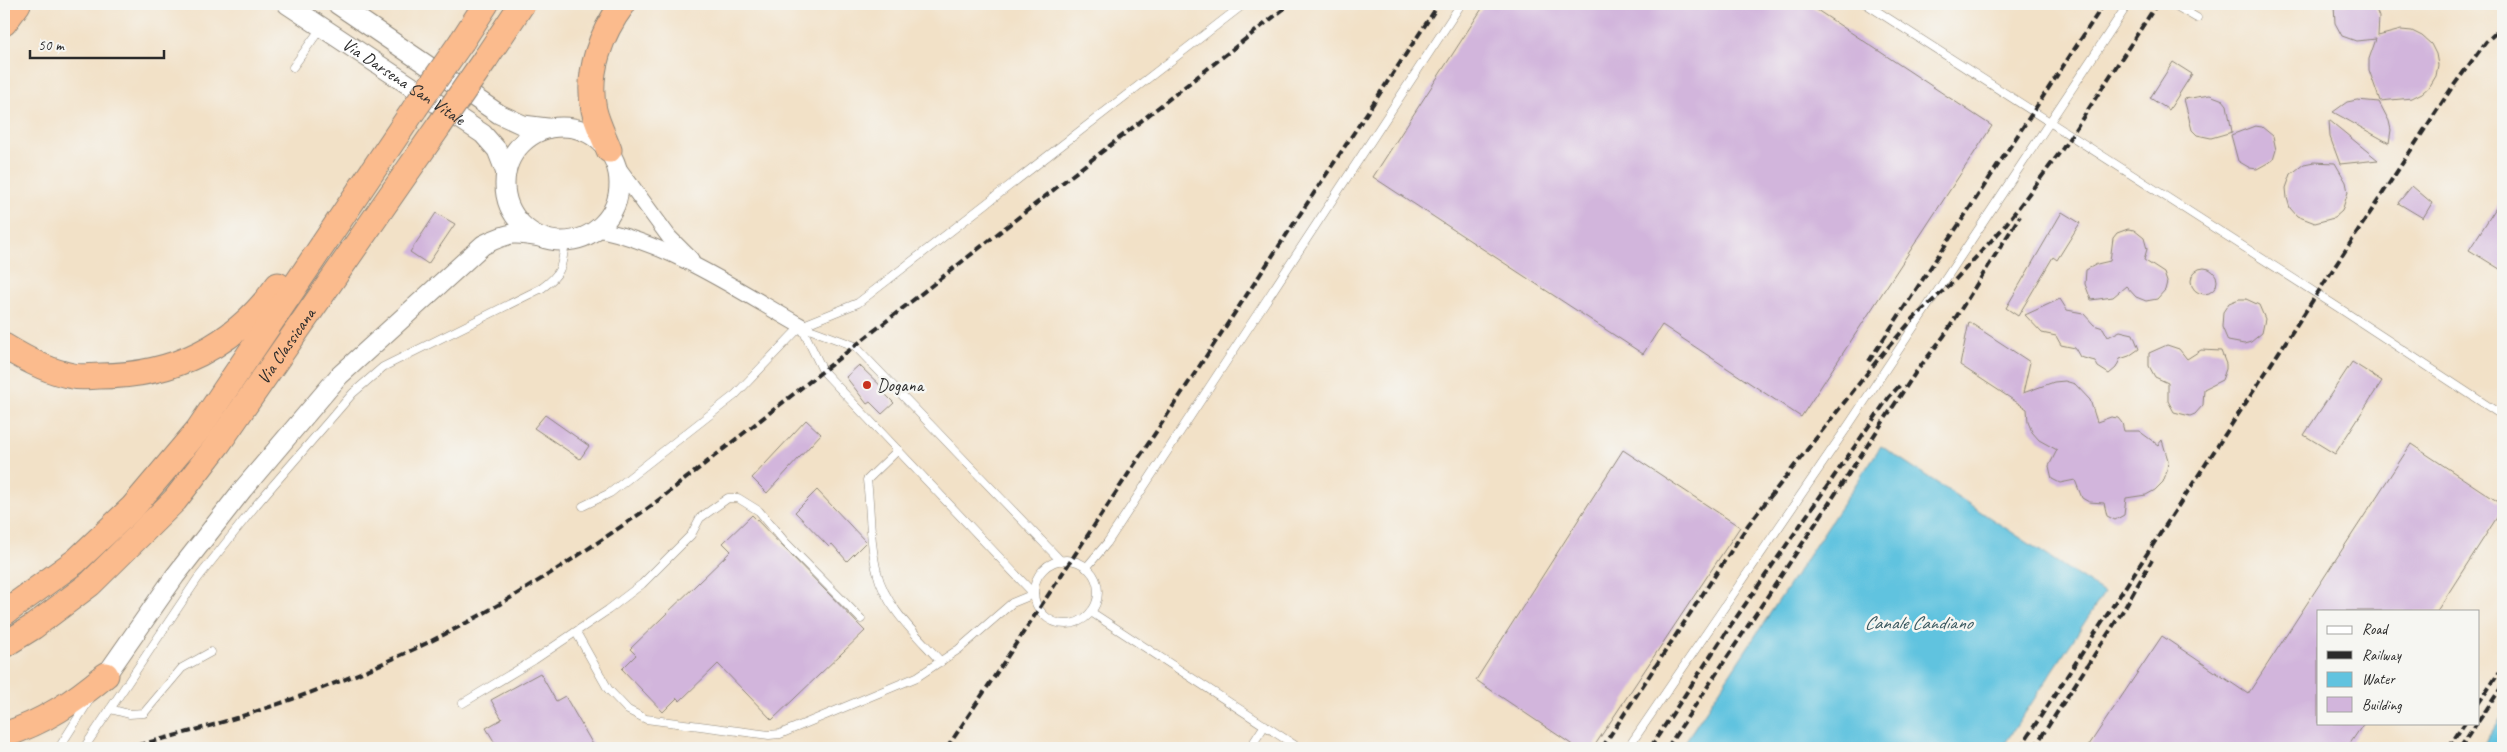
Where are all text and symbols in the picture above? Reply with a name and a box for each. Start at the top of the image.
scale bar [30,28,164,60]
street label: Via Darsena San Vitale [338,33,470,131]
text: 50 m [38,36,65,55]
street label: Via Classicana [252,302,321,388]
place label: Dogana [877,374,925,396]
marker: Dogana [861,379,873,391]
legend [2317,610,2480,724]
water label: Canale Candiano [1864,611,1974,635]
text: Road [2362,620,2389,639]
text: Railway [2362,646,2403,665]
text: Water [2362,670,2396,689]
text: Building [2362,696,2402,715]

